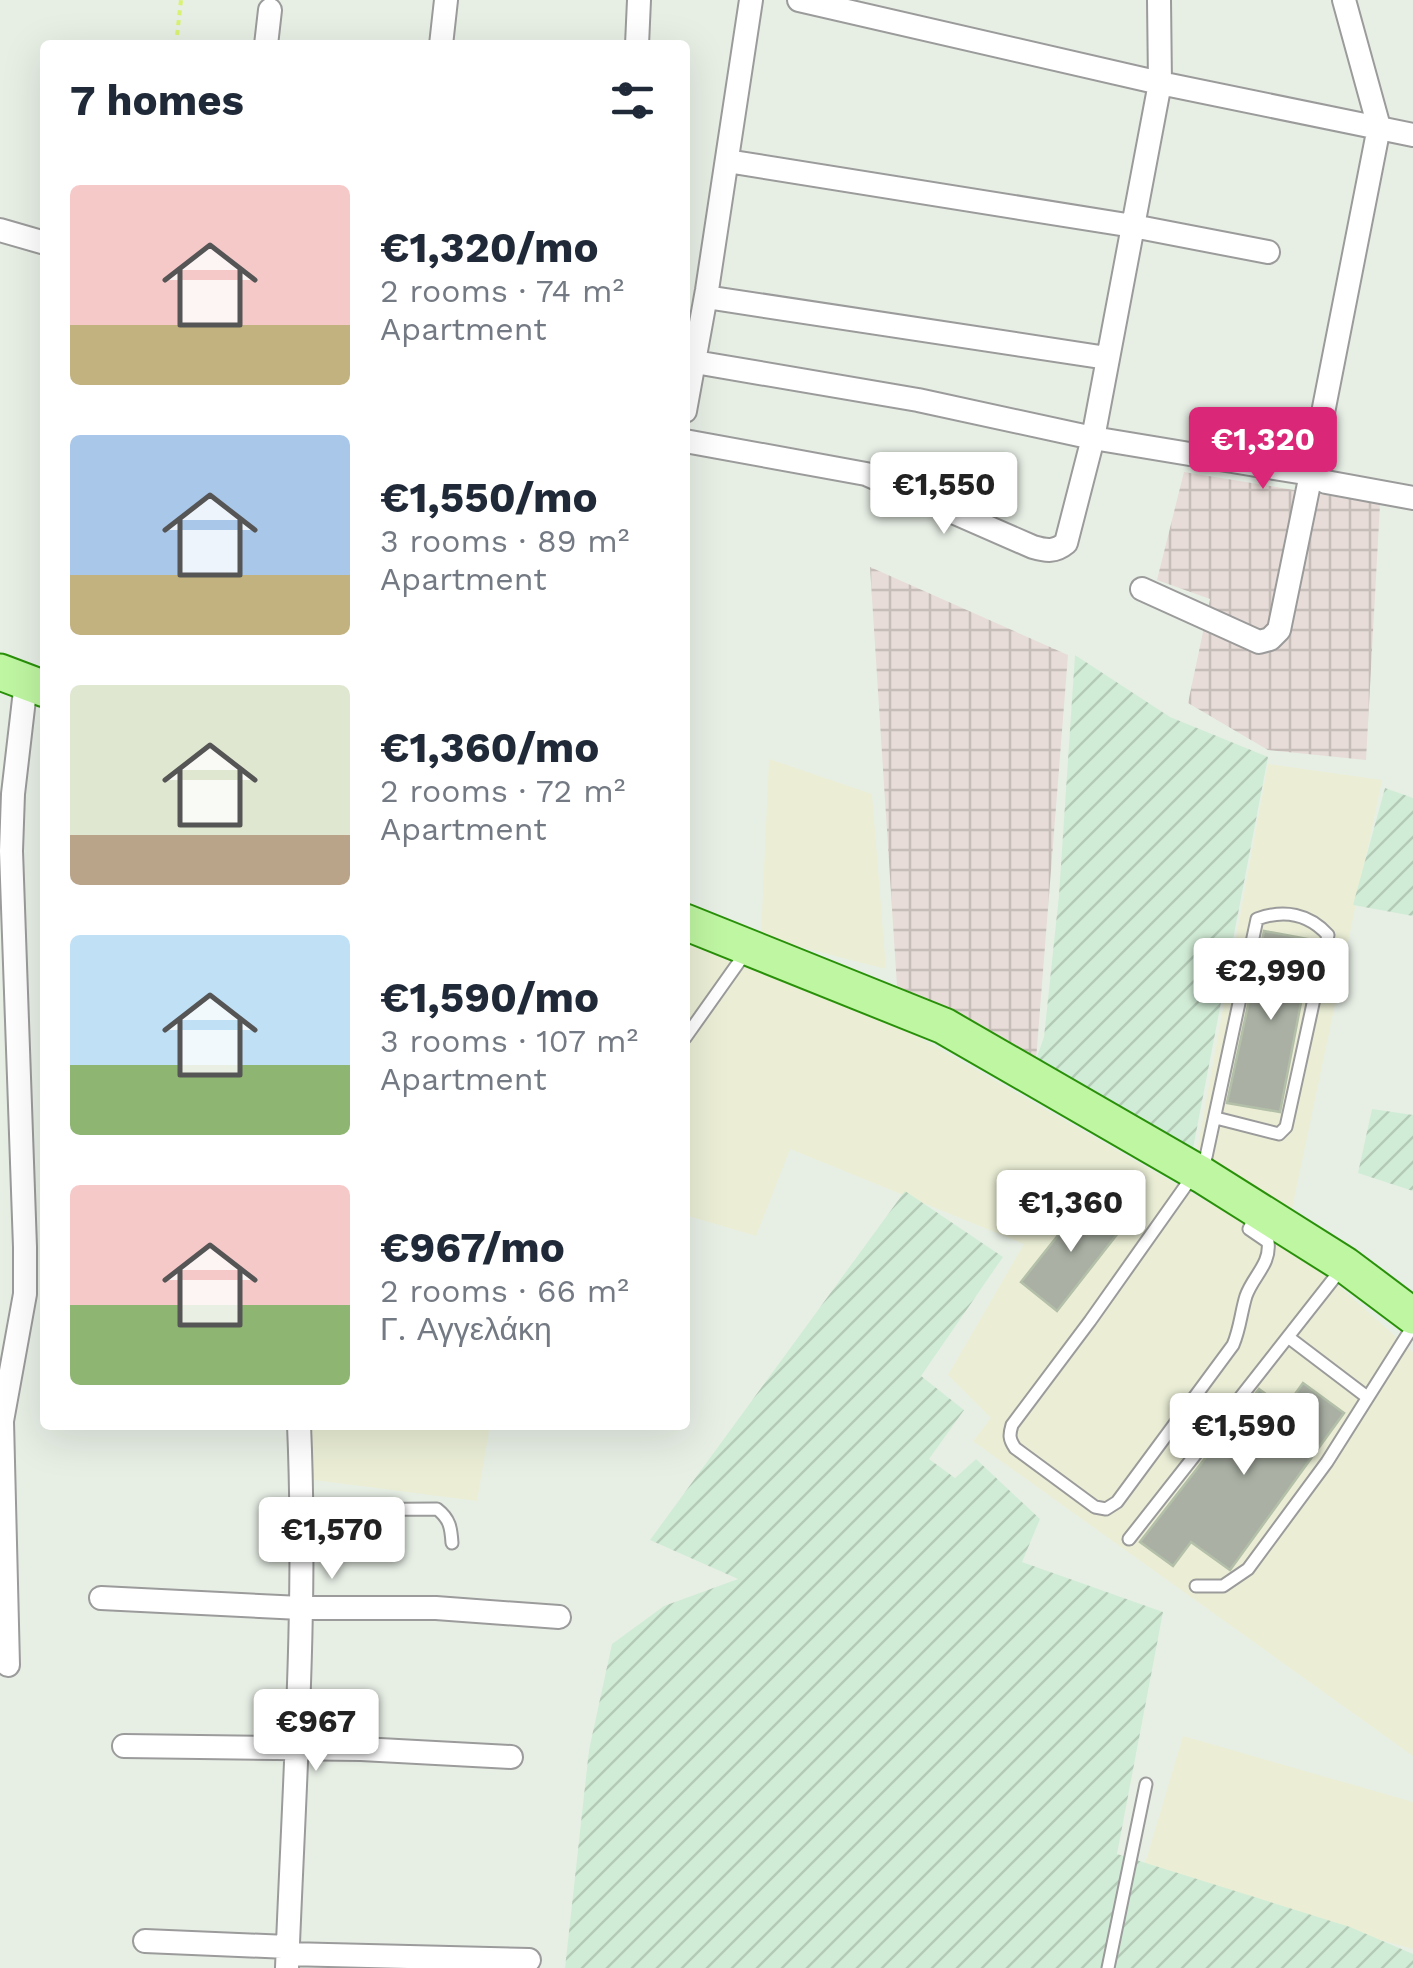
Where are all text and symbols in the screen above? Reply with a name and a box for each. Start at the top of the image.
icon: filters [605,73,660,128]
text: 7 homes [70,76,244,125]
text: €1,320/mo [380,223,599,272]
icon: home [150,225,270,345]
text: 2 rooms · 74 m² [380,272,624,310]
text: Apartment [380,310,547,348]
pin: €1,320 [1182,407,1344,492]
text: €1,320 [1211,420,1315,458]
pin: €1,550 [863,452,1025,537]
text: €1,550 [892,465,996,503]
text: €1,550/mo [380,473,598,522]
icon: home [150,475,270,595]
text: 3 rooms · 89 m² [380,522,629,560]
text: Apartment [380,560,547,598]
text: €1,360/mo [380,723,600,772]
icon: home [150,725,270,845]
text: 2 rooms · 72 m² [380,772,625,810]
text: Apartment [380,810,547,848]
pin: €2,990 [1190,938,1352,1023]
text: €2,990 [1216,951,1326,989]
text: €1,590/mo [380,973,599,1022]
icon: home [150,975,270,1095]
text: 3 rooms · 107 m² [380,1022,638,1060]
text: Apartment [380,1060,547,1098]
pin: €1,360 [990,1170,1152,1255]
text: €1,360 [1019,1183,1123,1221]
text: €967/mo [380,1223,565,1272]
icon: home [150,1225,270,1345]
text: 2 rooms · 66 m² [380,1272,629,1310]
text: Γ. Αγγελάκη [380,1310,552,1348]
pin: €1,590 [1163,1393,1325,1478]
text: €1,590 [1192,1406,1296,1444]
pin: €1,570 [251,1497,413,1582]
text: €1,570 [281,1510,383,1548]
pin: €967 [257,1689,375,1774]
text: €967 [276,1702,356,1740]

